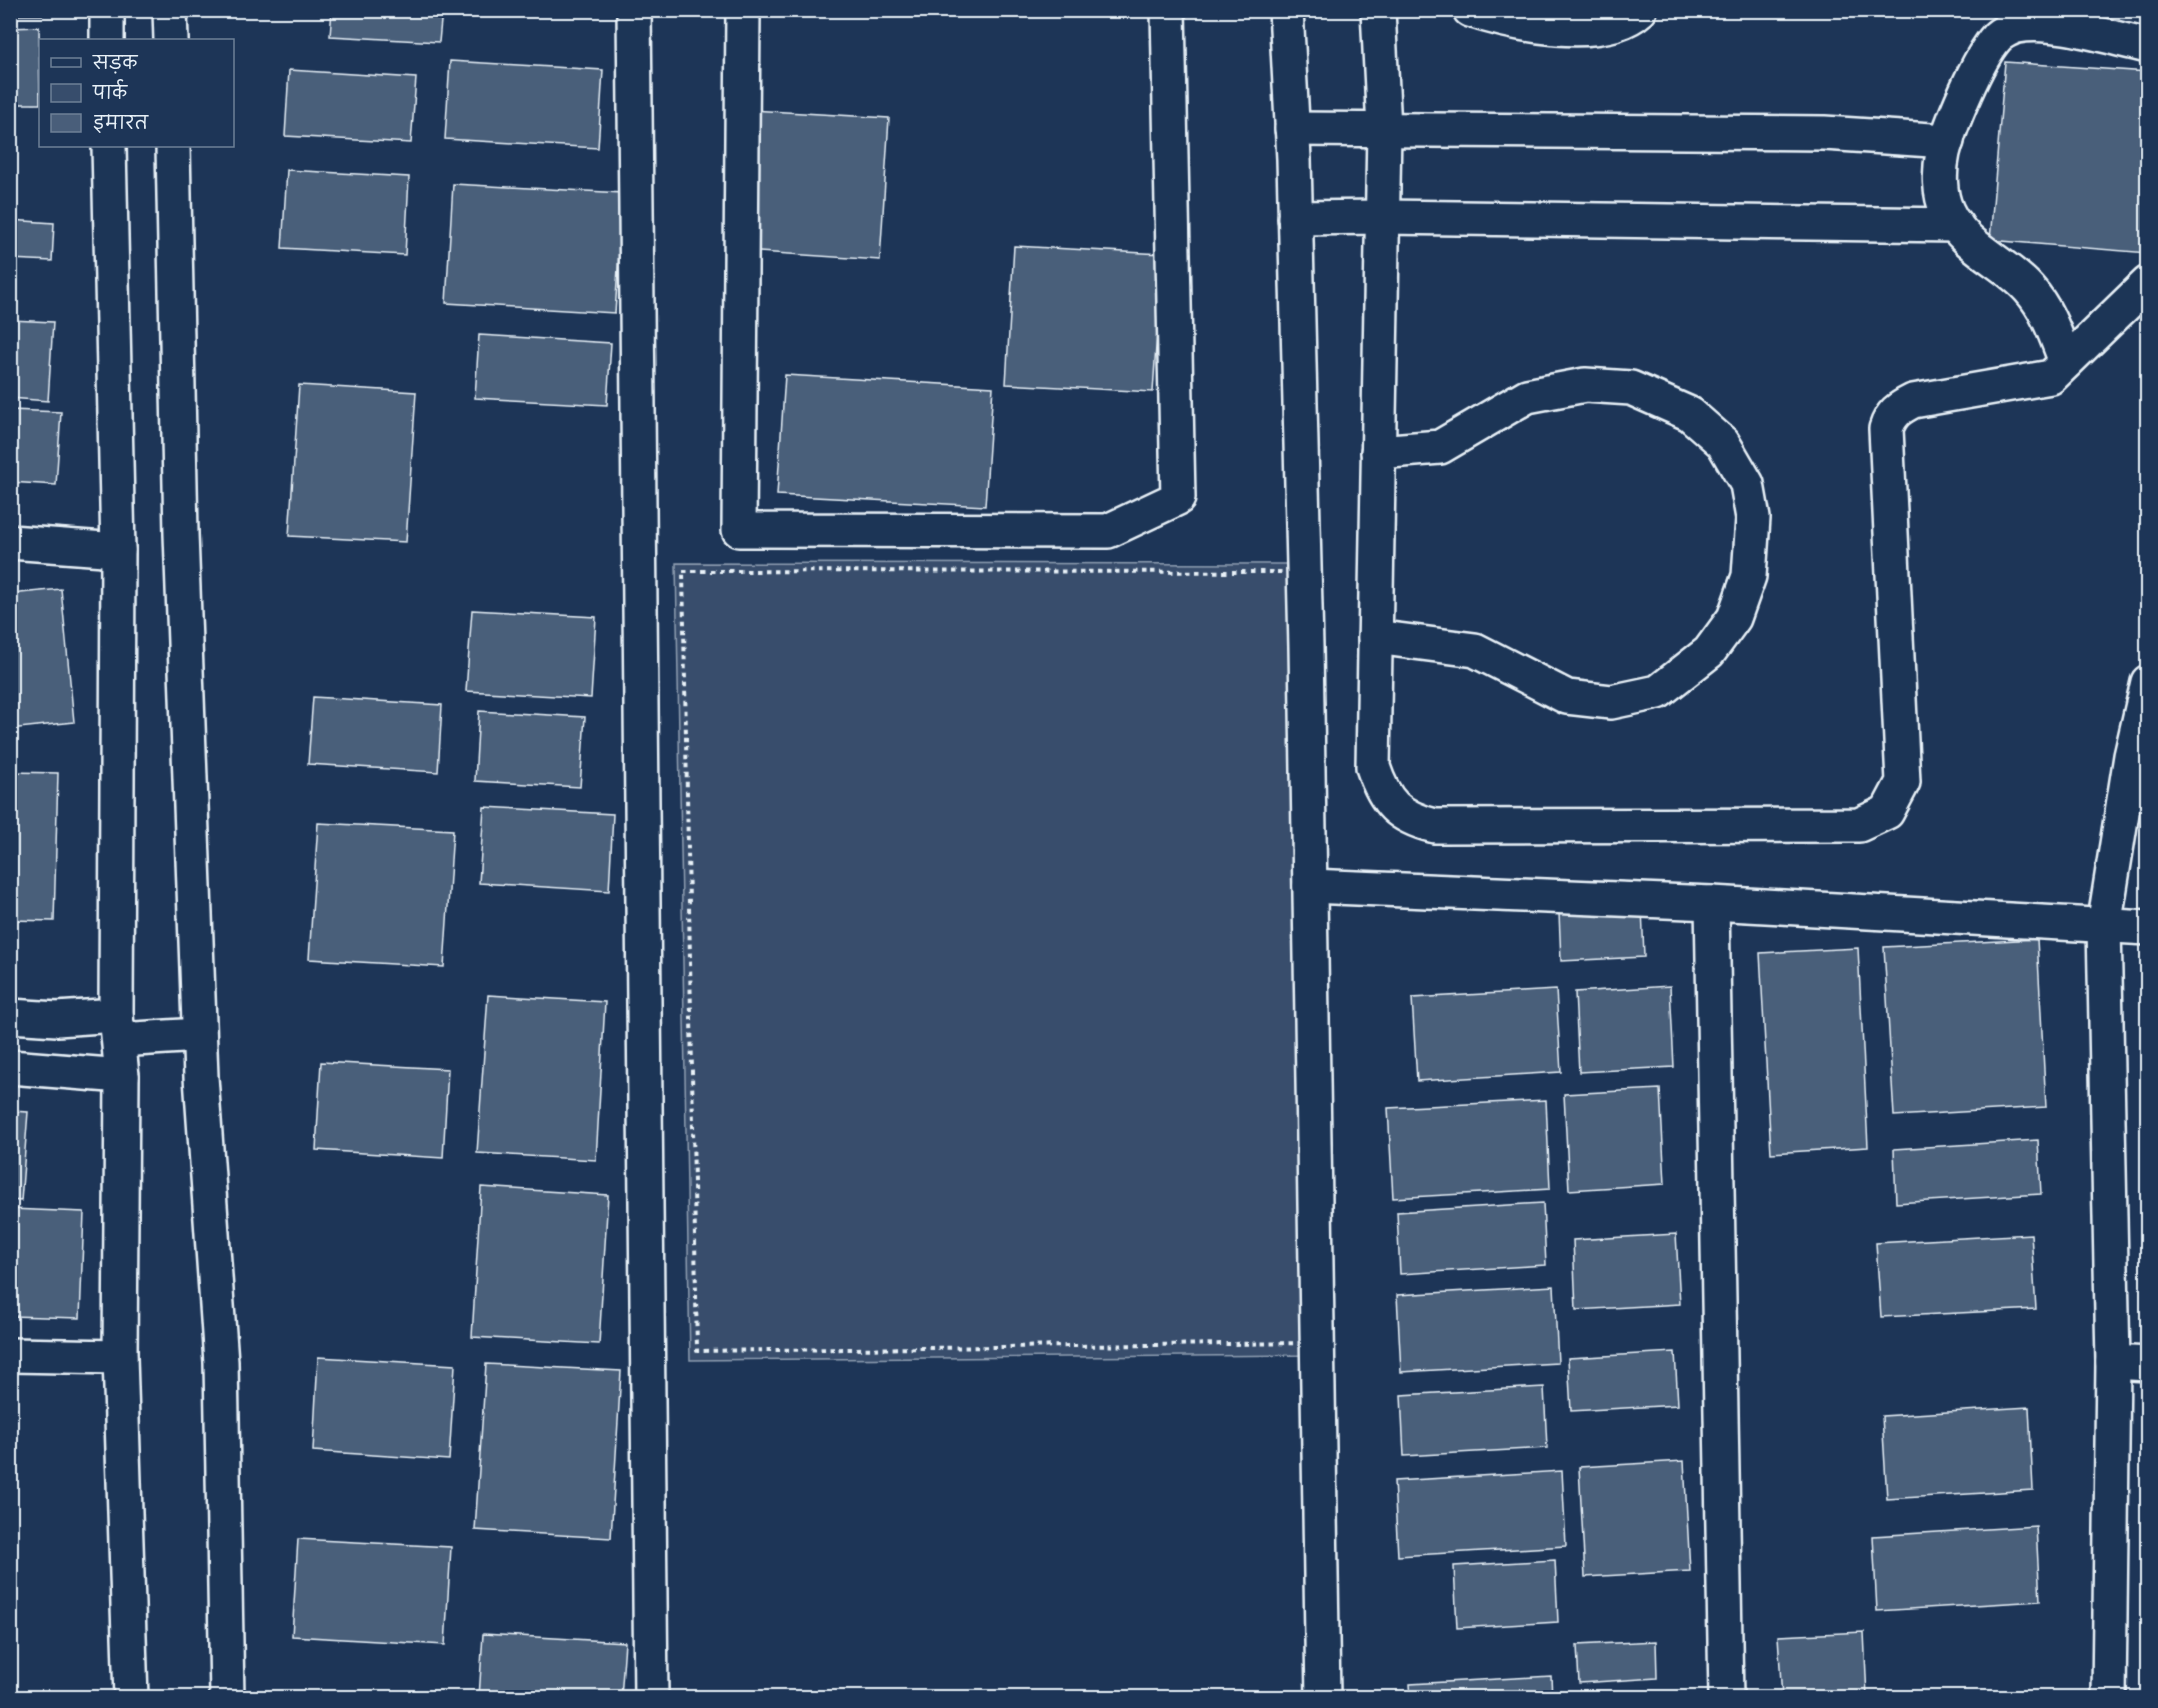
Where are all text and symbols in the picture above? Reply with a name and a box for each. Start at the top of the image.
legend [39,39,234,147]
text: सड़क [92,55,138,76]
text: पार्क [92,79,128,106]
text: इमारत [93,114,149,136]

